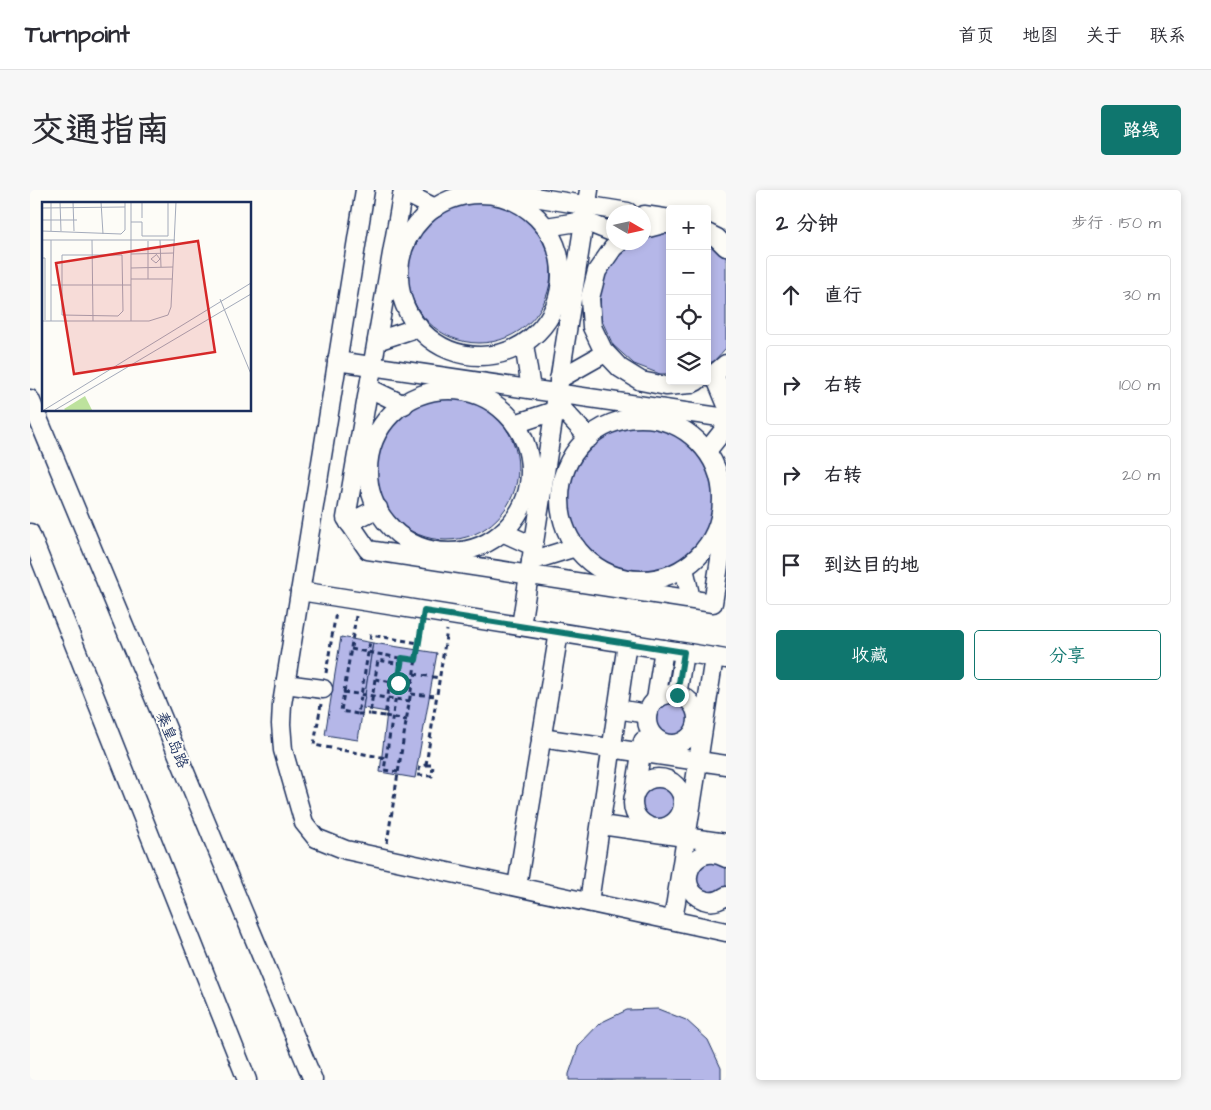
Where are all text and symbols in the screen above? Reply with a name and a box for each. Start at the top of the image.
text: Turnpoint [25,18,130,52]
text: 首页 [958,23,994,48]
text: 地图 [1022,23,1058,48]
text: 关于 [1086,23,1122,48]
text: 联系 [1150,23,1186,48]
button: 路线 [1101,105,1181,155]
text: 交通指南 [30,106,170,155]
inset map [42,202,251,411]
north arrow [606,205,651,250]
map controls [666,205,711,385]
button: + [666,205,711,250]
text: 2 分钟 [776,209,838,238]
text: 步行 · 150 m [1072,212,1161,234]
button: − [666,250,711,295]
icon: ahead [777,281,805,309]
text: 直行 [824,282,862,309]
text: 30 m [1123,284,1160,306]
button: locate [666,295,711,340]
button: layers [666,340,711,385]
icon: right [777,371,805,399]
text: 右转 [824,372,862,399]
text: 100 m [1119,374,1160,396]
icon: right [777,461,805,489]
text: 右转 [824,462,862,489]
text: 20 m [1122,464,1160,486]
icon: arrive [777,551,805,579]
text: 到达目的地 [824,552,919,579]
button: 收藏 [776,630,964,680]
button: 分享 [974,630,1161,680]
route start [387,672,410,695]
route end [666,684,689,707]
street label: 秦皇岛路 [151,708,193,772]

